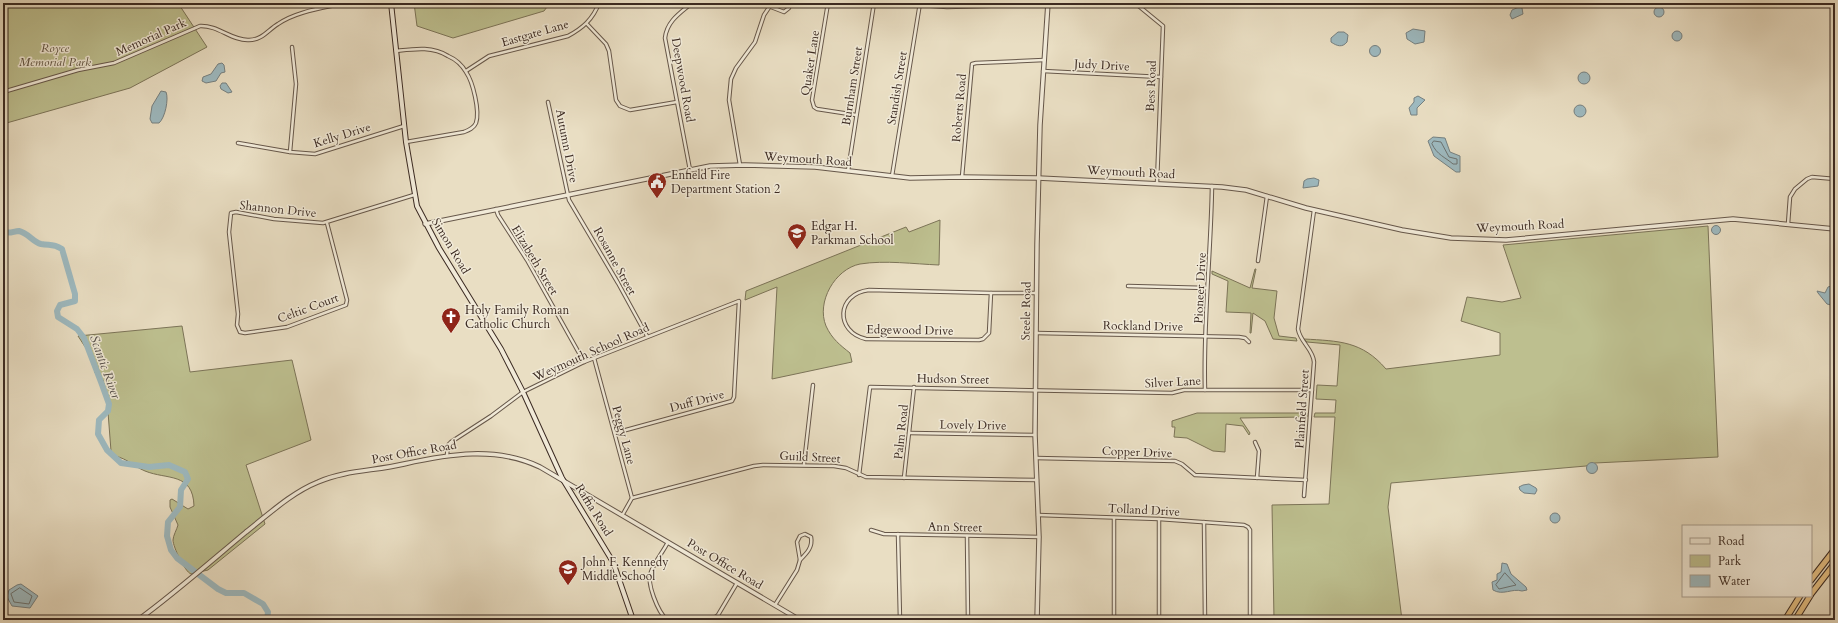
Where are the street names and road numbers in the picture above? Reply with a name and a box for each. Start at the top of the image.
street label: Memorial Park [113,14,189,60]
street label: Eastgate Lane [499,16,571,50]
street label: Quaker Lane [797,29,823,97]
street label: Deepwood Road [668,36,698,124]
street label: Burnham Street [838,45,866,127]
street label: Standish Street [883,50,911,126]
street label: Judy Drive [1072,55,1130,74]
street label: Bess Road [1142,60,1160,112]
street label: Roberts Road [948,73,970,143]
street label: Autumn Drive [552,108,582,184]
street label: Kelly Drive [311,119,373,151]
street label: Weymouth Road [762,148,853,170]
street label: Weymouth Road [1086,162,1176,182]
street label: Shannon Drive [239,197,317,221]
street label: Simon Road [428,215,474,277]
street label: Weymouth Road [1475,216,1565,236]
street label: Elizabeth Street [508,222,562,298]
street label: Rosanne Street [590,224,640,298]
street label: Pioneer Drive [1190,252,1210,324]
street label: Steele Road [1017,281,1035,341]
street label: Celtic Court [275,289,341,326]
street label: Rockland Drive [1103,317,1183,335]
street label: Weymouth School Road [529,319,652,385]
street label: Edgewood Drive [866,321,954,339]
street label: Plainfield Street [1291,369,1313,449]
street label: Hudson Street [917,370,990,388]
street label: Silver Lane [1144,373,1202,391]
street label: Duff Drive [668,386,726,416]
street label: Palm Road [890,403,912,460]
street label: Peggy Lane [608,404,640,466]
street label: Lovely Drive [939,416,1007,434]
street label: Post Office Road [370,437,458,467]
street label: Copper Drive [1101,443,1173,461]
street label: Guild Street [779,447,841,467]
street label: Raffia Road [572,481,617,540]
street label: Tolland Drive [1108,500,1180,520]
street label: Ann Street [928,519,982,535]
street label: Post Office Road [684,535,766,593]

